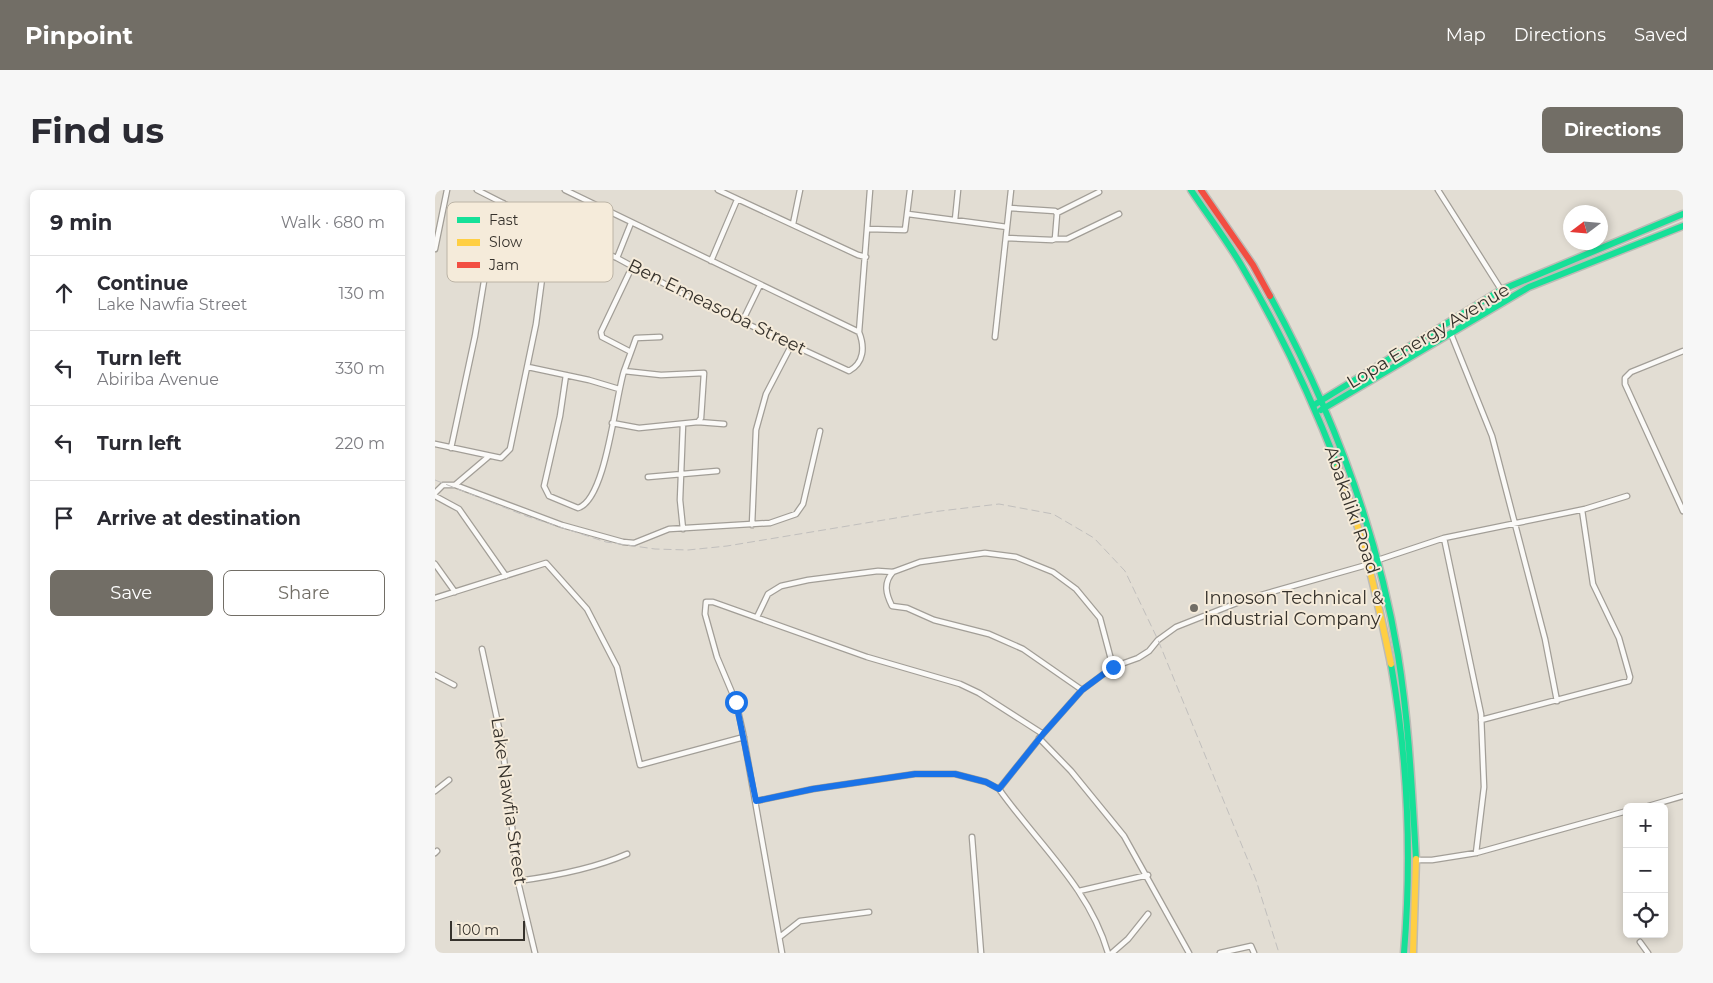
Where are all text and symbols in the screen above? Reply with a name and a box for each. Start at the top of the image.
text: Pinpoint [25,21,133,50]
text: Map [1446,24,1486,46]
text: Directions [1514,24,1606,46]
text: Saved [1634,24,1688,46]
button: Directions [1542,107,1683,153]
text: Find us [30,109,164,152]
legend [447,202,613,282]
north arrow [1563,205,1608,250]
text: 9 min [50,210,112,235]
text: Fast [489,211,519,229]
text: Walk · 680 m [281,213,385,232]
text: Slow [489,233,523,251]
street label: Ben Emeasoba Street [624,254,810,360]
text: Jam [488,256,519,274]
text: Continue [97,272,188,295]
icon: ahead [50,279,78,307]
street label: Lopa Energy Avenue [1343,279,1513,393]
text: 130 m [338,284,385,303]
text: Lake Nawfia Street [97,295,247,314]
text: Turn left [97,347,182,370]
icon: left [50,354,78,382]
text: 330 m [335,359,385,378]
text: Abiriba Avenue [97,370,219,389]
icon: left [50,429,78,457]
text: Turn left [97,432,182,455]
text: 220 m [335,434,385,453]
street label: Abakaliki Road [1320,443,1384,577]
icon: arrive [50,504,78,532]
text: Arrive at destination [97,507,301,530]
button: Save [50,570,213,616]
button: Share [223,570,385,616]
place label: Innoson Technical & industrial Company [1204,587,1384,630]
marker: Innoson Technical & industrial Company [1188,602,1200,614]
route end [1102,656,1125,679]
route start [725,691,748,714]
street label: Lake Nawfia Street [486,716,532,886]
map controls [1623,803,1668,938]
button: + [1623,803,1668,848]
button: − [1623,848,1668,893]
button: locate [1623,893,1668,938]
scale bar [450,918,525,941]
text: 100 m [457,921,499,939]

